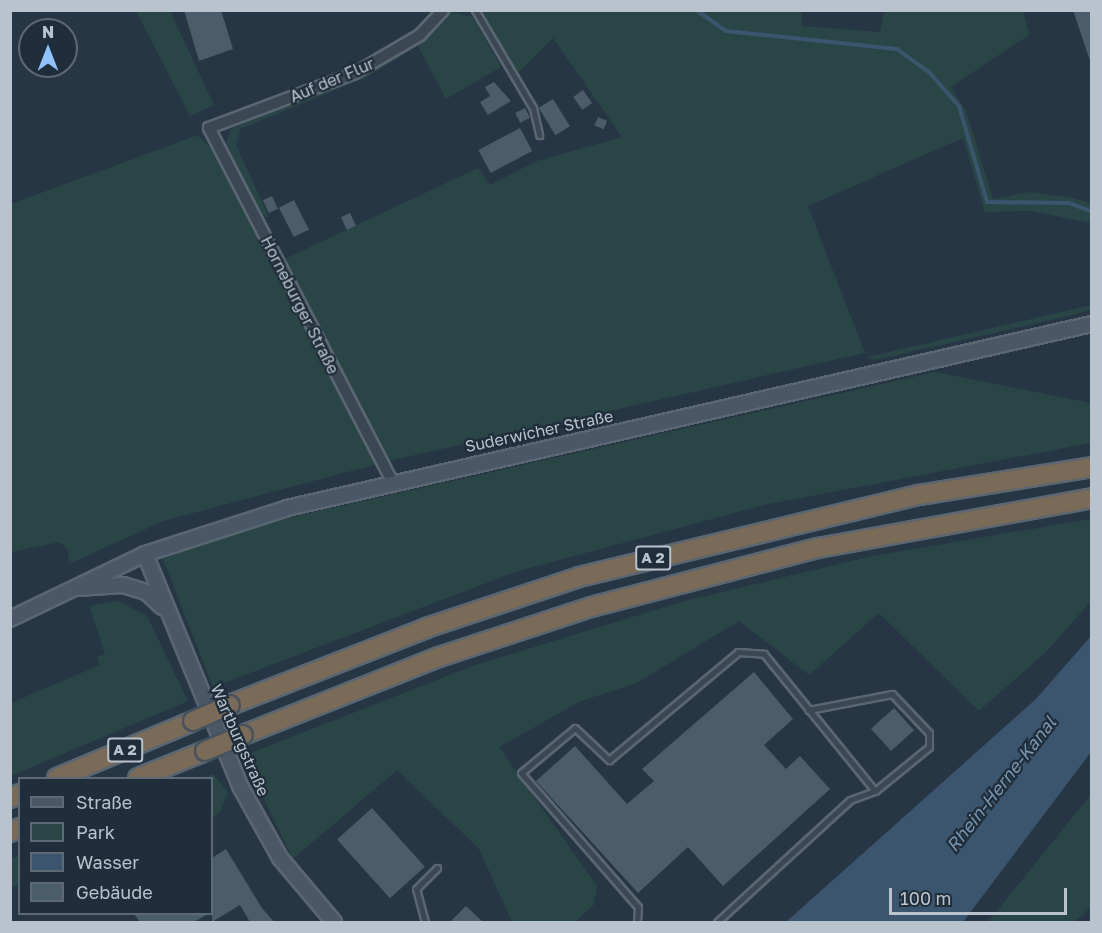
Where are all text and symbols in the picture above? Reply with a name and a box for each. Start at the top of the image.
north arrow [18,18,78,78]
text: N [42,22,54,42]
street label: Auf der Flur [287,54,377,106]
street label: Horneburger Straße [257,233,343,377]
street label: Suderwicher Straße [463,406,615,456]
road number: A 2 [635,546,671,570]
street label: Wartburgstraße [207,681,273,799]
water label: Rhein-Herne-Kanal [942,712,1060,856]
road number: A 2 [107,738,143,762]
legend [18,777,213,915]
text: Straße [76,791,132,813]
text: Park [76,821,115,843]
text: Wasser [76,851,139,873]
scale bar [892,876,1070,914]
text: Gebäude [76,881,153,903]
text: 100 m [900,887,951,909]

